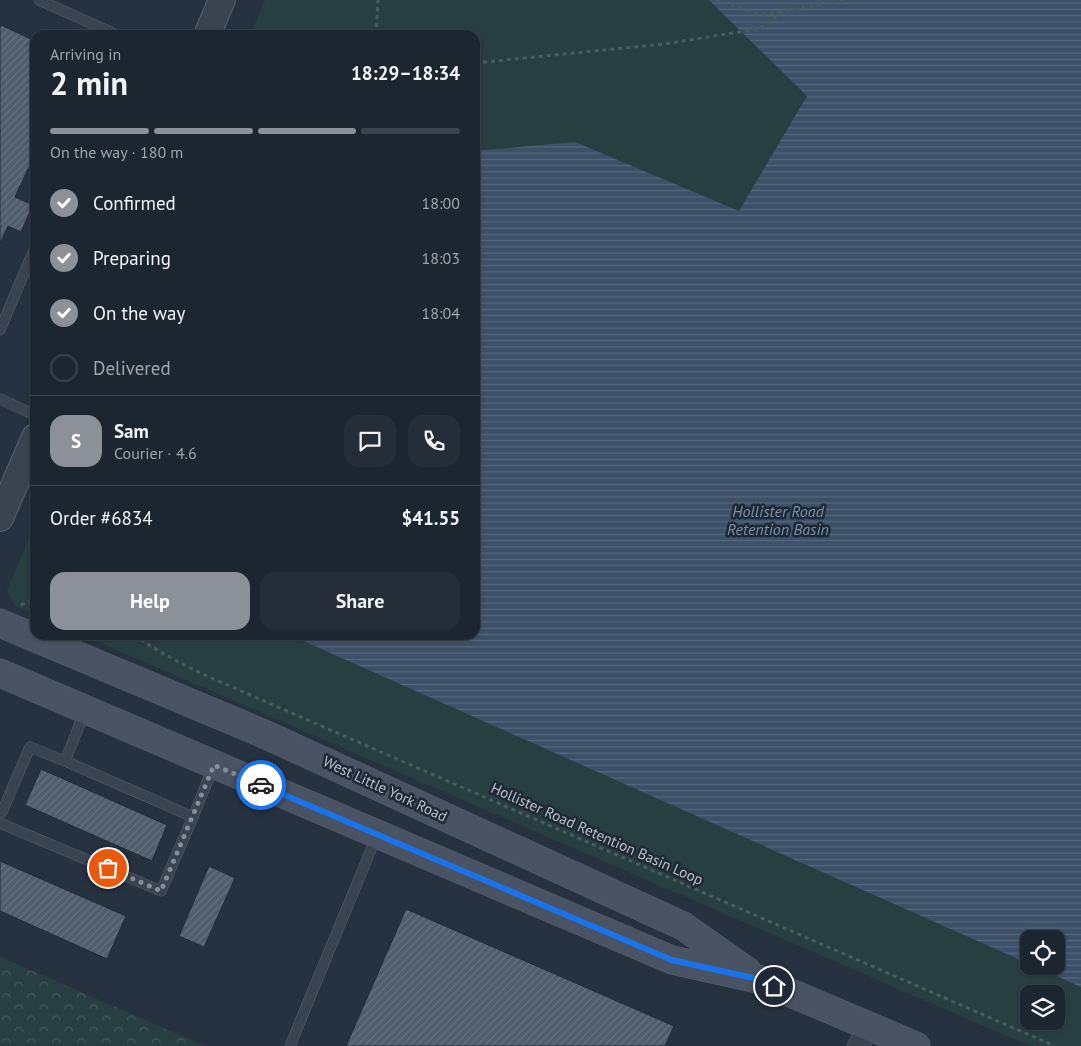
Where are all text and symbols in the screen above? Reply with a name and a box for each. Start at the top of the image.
text: Arriving in [50,44,121,64]
text: 18:29–18:34 [351,61,460,85]
text: 2 min [50,62,128,104]
text: On the way · 180 m [50,142,183,162]
icon: check [50,189,78,217]
text: Confirmed [93,191,176,215]
text: 18:00 [422,193,460,213]
icon: check [50,244,78,272]
text: Preparing [93,246,171,270]
text: 18:03 [422,248,460,268]
icon: check [50,299,78,327]
text: On the way [93,301,185,325]
text: 18:04 [422,303,460,323]
text: Delivered [93,356,171,380]
button: chat [344,415,396,467]
button: phone [408,415,460,467]
text: Sam [114,419,149,443]
text: S [71,429,81,453]
text: Courier · 4.6 [114,443,197,463]
water label: Hollister Road Retention Basin [727,501,829,539]
text: Order #6834 [50,506,153,530]
text: $41.55 [401,506,460,530]
button: Help [50,572,250,630]
button: Share [260,572,460,630]
street label: West Little York Road [320,751,450,826]
courier [236,760,286,810]
icon: car [247,771,275,799]
street label: Hollister Road Retention Basin Loop [488,778,706,889]
pin [87,847,129,889]
icon: bag [94,854,122,882]
map controls [1020,930,1065,1030]
button: locate [1020,930,1065,975]
pin [753,965,795,1007]
icon: home [760,972,788,1000]
button: layers [1020,985,1065,1030]

